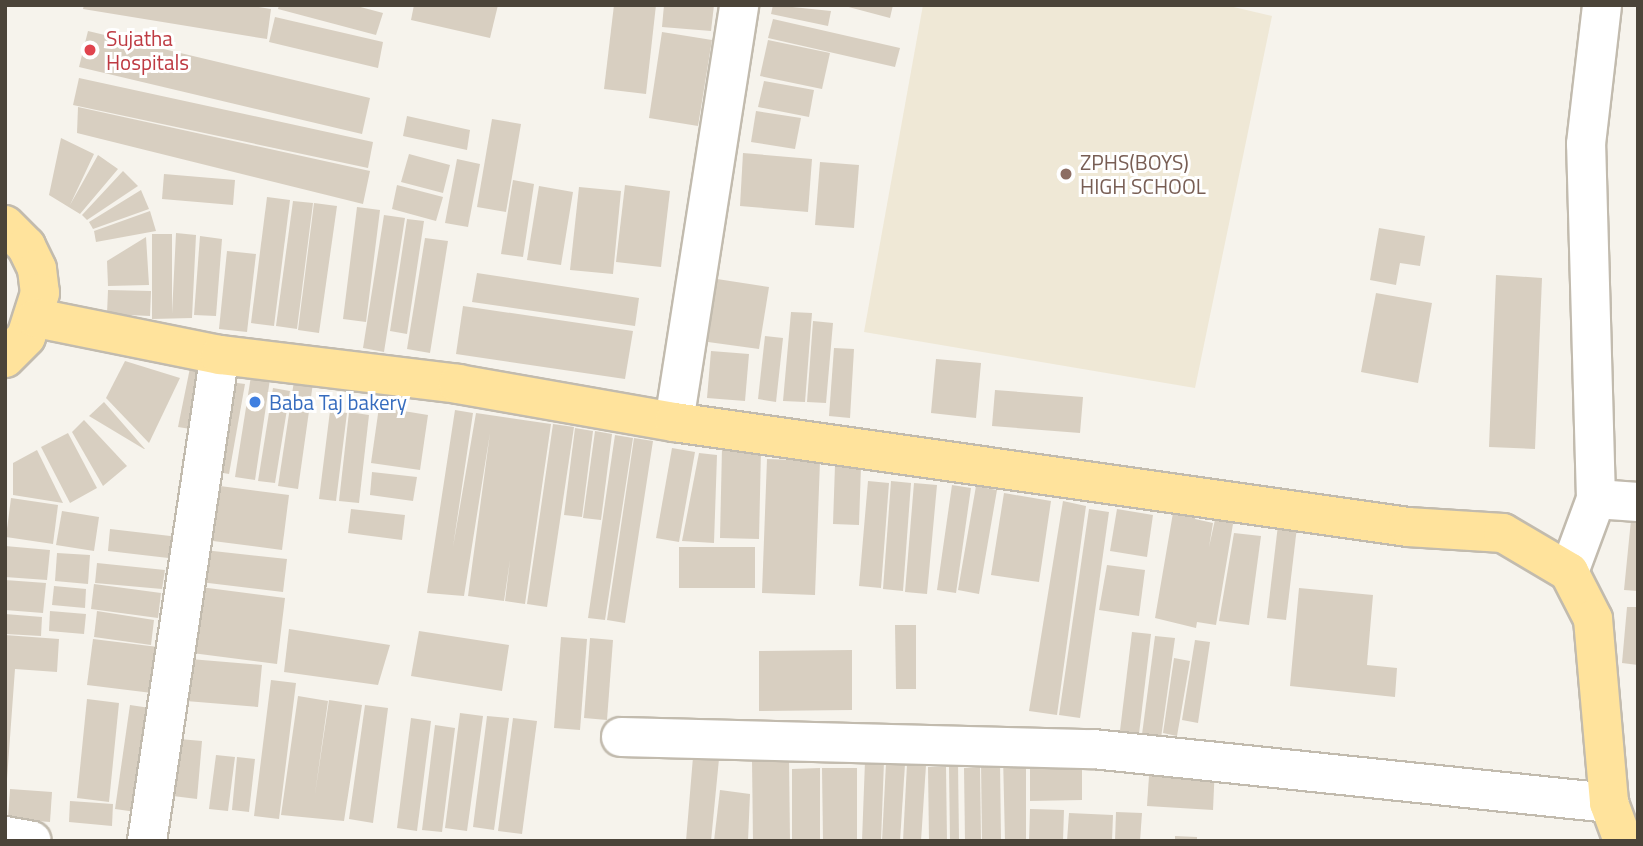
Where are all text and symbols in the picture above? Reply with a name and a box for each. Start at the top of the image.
place label: Sujatha Hospitals [106,25,189,75]
marker: Sujatha Hospitals [80,40,100,60]
place label: ZPHS(BOYS) HIGH SCHOOL [1080,149,1206,199]
marker: ZPHS(BOYS) HIGH SCHOOL [1058,166,1074,182]
place label: Baba Taj bakery [269,389,407,415]
marker: Baba Taj bakery [247,394,263,410]

